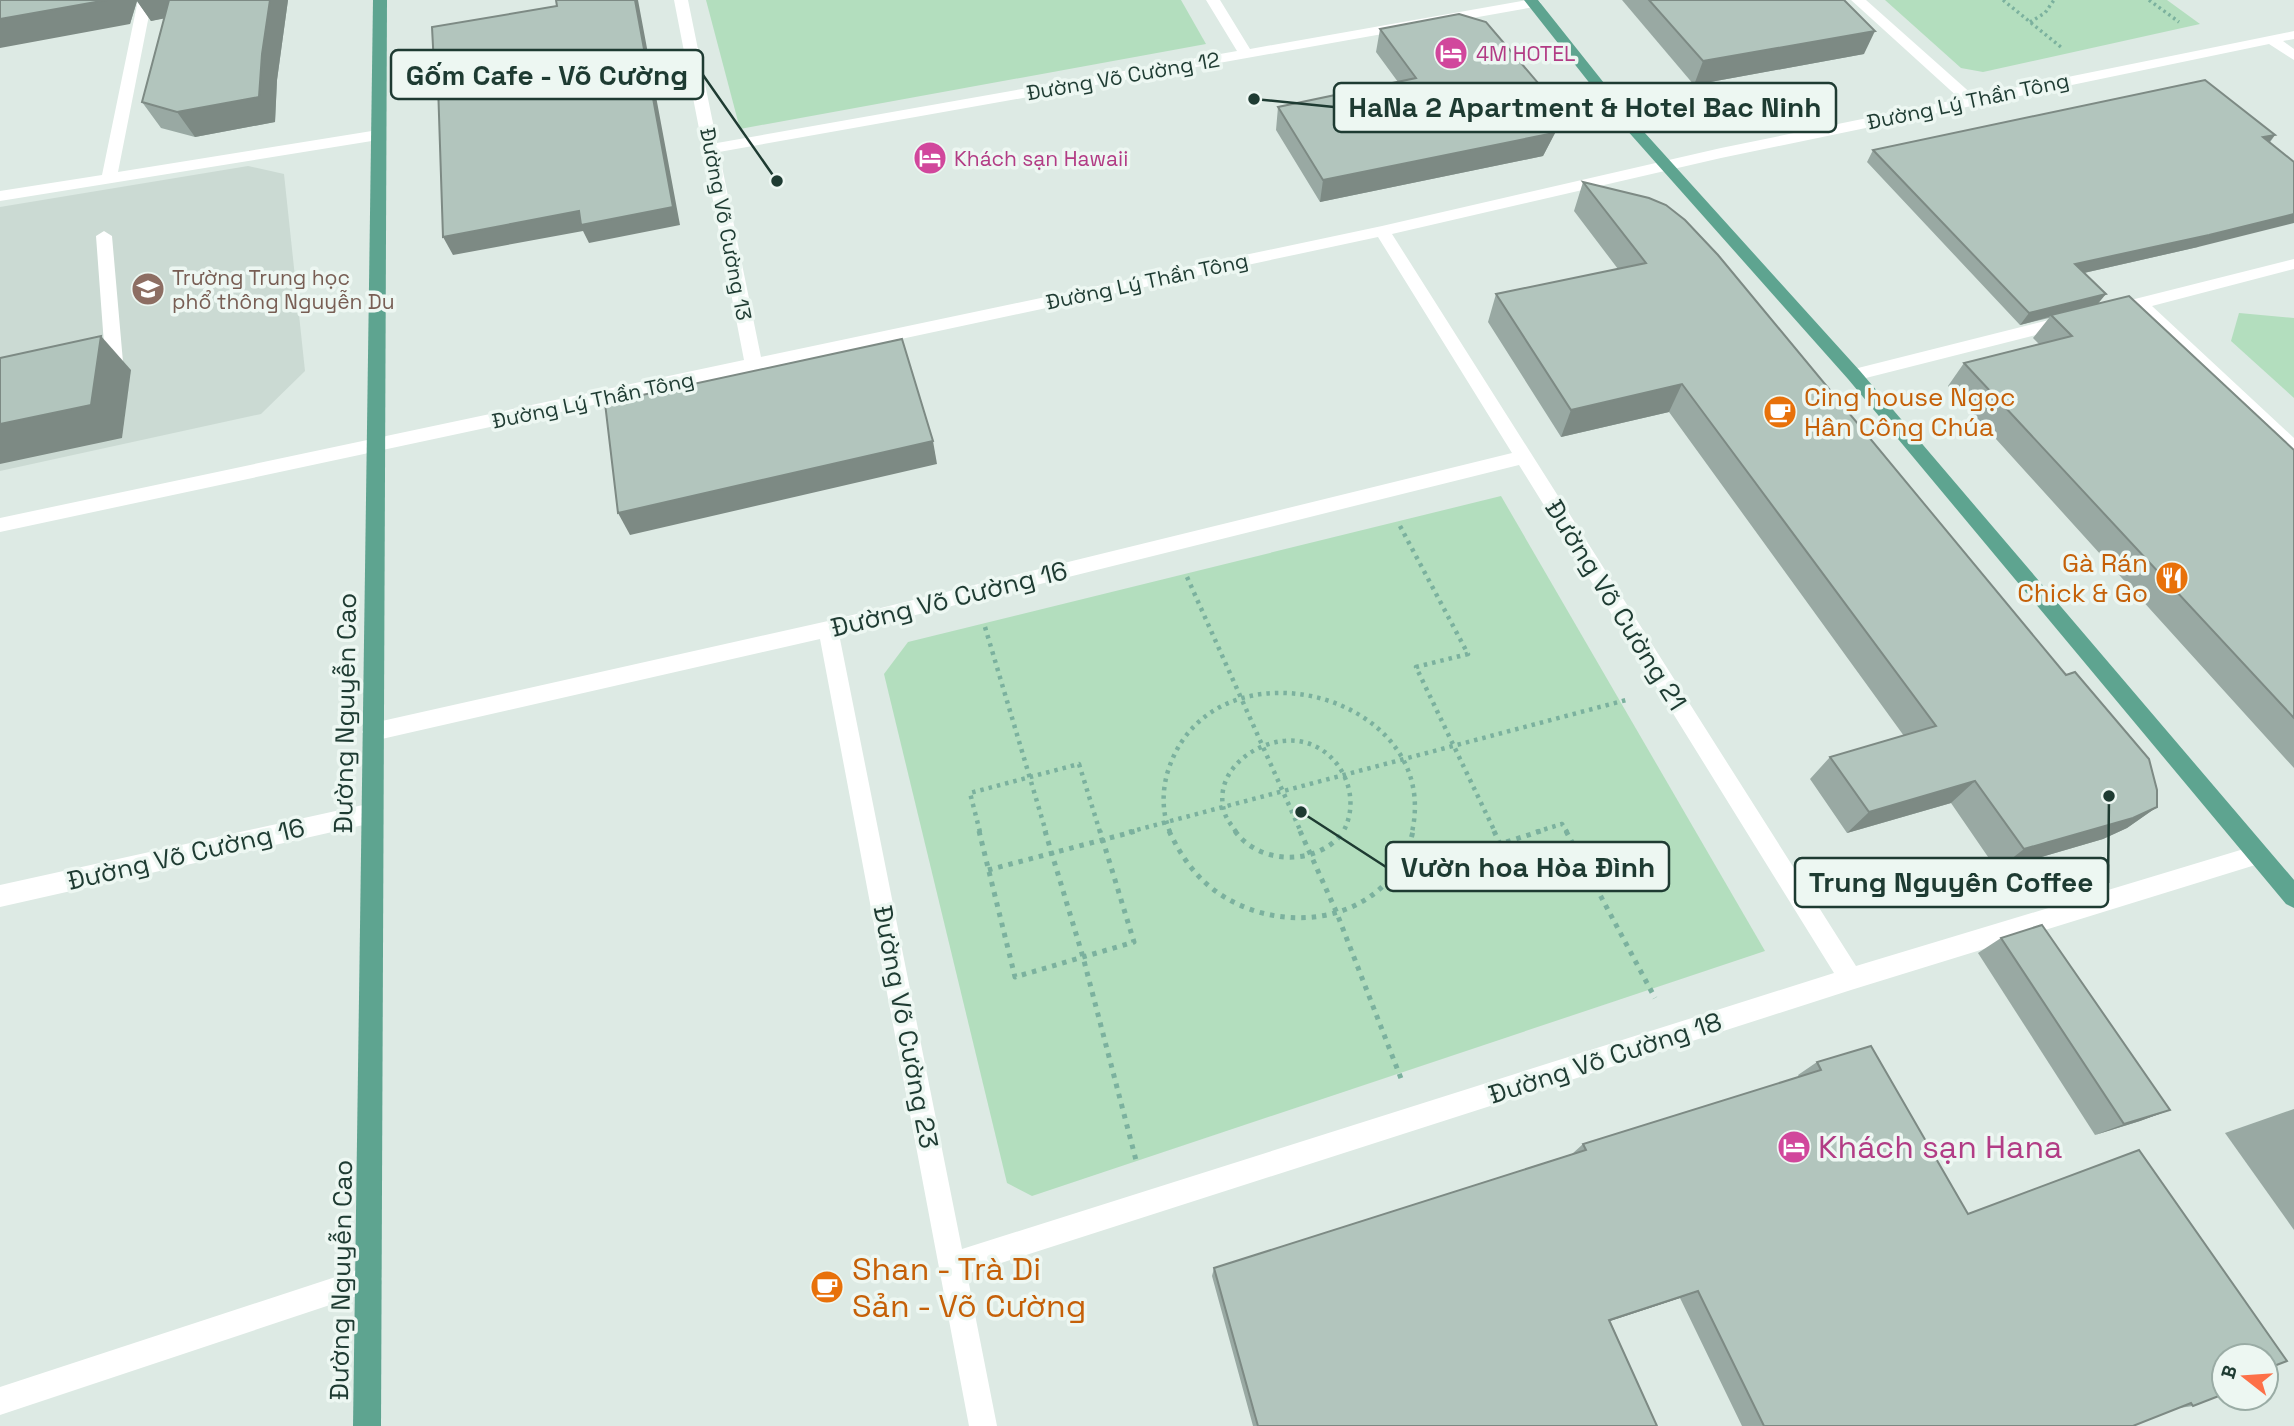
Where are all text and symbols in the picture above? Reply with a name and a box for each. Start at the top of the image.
hotel icon: 4M HOTEL [1432,34,1470,72]
place label: 4M HOTEL [1476,40,1576,67]
street label: Đường Võ Cường 12 [1024,46,1222,106]
callout: Gốm Cafe - Võ Cường [391,50,703,99]
text: Gốm Cafe - Võ Cường [406,57,688,93]
street label: Đường Lý Thần Tông [1864,66,2072,136]
callout: HaNa 2 Apartment & Hotel Bac Ninh [1334,83,1836,132]
text: HaNa 2 Apartment & Hotel Bac Ninh [1349,89,1821,125]
street label: Đường Võ Cường 13 [694,125,758,323]
hotel icon: Khách sạn Hawaii [911,139,949,177]
place label: Khách sạn Hawaii [954,145,1128,172]
street label: Đường Lý Thần Tông [1043,246,1251,316]
place label: Trường Trung học phổ thông Nguyễn Du [172,264,395,315]
school or university icon: Trường Trung học phổ thông Nguyễn Du [129,270,167,308]
street label: Đường Lý Thần Tông [489,365,697,435]
place label: Cing house Ngọc Hân Công Chúa [1804,380,2016,444]
cafe icon: Cing house Ngọc Hân Công Chúa [1761,393,1799,431]
street label: Đường Võ Cường 21 [1537,493,1695,717]
place label: Gà Rán Chick & Go [2017,546,2148,610]
street label: Đường Võ Cường 16 [827,553,1071,645]
restaurant icon: Gà Rán Chick & Go [2153,559,2191,597]
street label: Đường Nguyễn Cao [326,592,364,834]
street label: Đường Võ Cường 16 [64,810,308,898]
callout: Vườn hoa Hòa Đình [1386,842,1669,891]
text: Vườn hoa Hòa Đình [1401,849,1655,885]
callout: Trung Nguyên Coffee [1795,858,2108,907]
text: Trung Nguyên Coffee [1809,864,2093,900]
street label: Đường Võ Cường 23 [866,902,946,1152]
street label: Đường Võ Cường 18 [1484,1004,1726,1112]
place label: Khách sạn Hana [1818,1127,2062,1167]
hotel icon: Khách sạn Hana [1775,1128,1813,1166]
street label: Đường Nguyễn Cao [322,1159,360,1401]
place label: Shan - Trà Di Sản - Võ Cường [852,1249,1086,1326]
cafe icon: Shan - Trà Di Sản - Võ Cường [808,1268,846,1306]
north arrow [2210,1342,2280,1412]
text: B [2215,1362,2243,1382]

